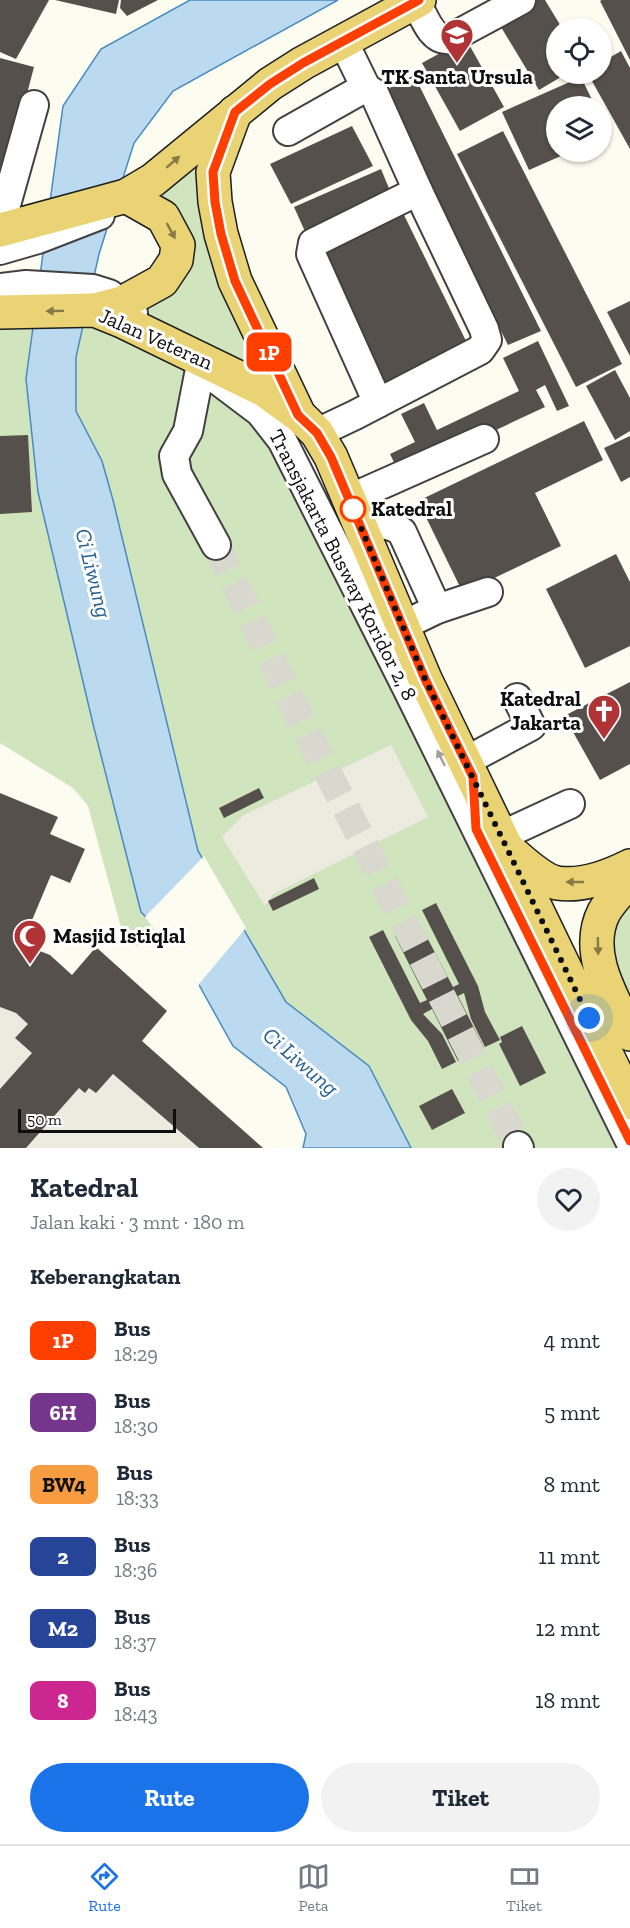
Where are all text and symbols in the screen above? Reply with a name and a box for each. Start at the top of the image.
school or university icon: TK Santa Ursula [439,17,475,64]
map controls [546,18,612,162]
button: locate [546,18,612,84]
place label: TK Santa Ursula [381,64,533,89]
button: layers [546,96,612,162]
one-way arrow [165,156,181,169]
one-way arrow [166,223,176,240]
street label: Jalan Veteran [96,302,217,375]
one-way arrow [46,306,65,316]
line badge: 1P [242,332,296,372]
text: 1P [258,340,280,365]
street label: Transjakarta Busway Koridor 2, 8 [263,425,423,705]
marker: Katedral [340,496,366,522]
place label: Katedral [371,496,452,521]
water label: Ci Liwung [69,526,118,621]
place label: Katedral Jakarta [500,686,581,735]
church icon: Katedral Jakarta [586,693,622,740]
one-way arrow [436,749,446,766]
one-way arrow [565,877,584,887]
mosque icon: Masjid Istiqlal [12,918,48,965]
place label: Masjid Istiqlal [53,923,185,948]
one-way arrow [593,936,603,955]
your location [574,1003,604,1033]
water label: Ci Liwung [257,1021,344,1102]
scale bar [18,1106,176,1134]
text: 50 m [27,1110,62,1129]
button: heart [537,1168,600,1231]
text: Katedral [30,1171,138,1204]
text: Jalan kaki · 3 mnt · 180 m [30,1210,244,1234]
text: Keberangkatan [30,1263,181,1290]
text: Bus [114,1315,151,1342]
text: 4 mnt [543,1327,600,1354]
text: 1P [52,1328,74,1353]
text: 18:29 [114,1342,158,1366]
text: Bus [114,1387,151,1414]
text: 5 mnt [544,1399,600,1426]
text: 6H [49,1400,77,1425]
text: 18:30 [114,1414,158,1438]
text: Bus [116,1459,153,1486]
text: 8 mnt [543,1471,600,1498]
text: BW4 [42,1472,86,1497]
text: 18:33 [116,1486,159,1510]
text: Bus [114,1531,151,1558]
text: 11 mnt [538,1543,600,1570]
text: 2 [57,1544,69,1569]
text: 18:36 [114,1558,157,1582]
text: Bus [114,1603,151,1630]
text: 12 mnt [535,1615,600,1642]
text: M2 [48,1616,78,1641]
text: 18:37 [114,1630,156,1654]
text: Bus [114,1675,151,1702]
text: 18 mnt [535,1687,600,1714]
text: 8 [57,1688,69,1713]
text: 18:43 [114,1702,158,1726]
button: Rute [30,1763,309,1832]
button: Tiket [321,1763,600,1832]
tab: Rute [88,1860,121,1915]
tab: Peta [297,1860,330,1915]
tab: Tiket [506,1860,542,1915]

